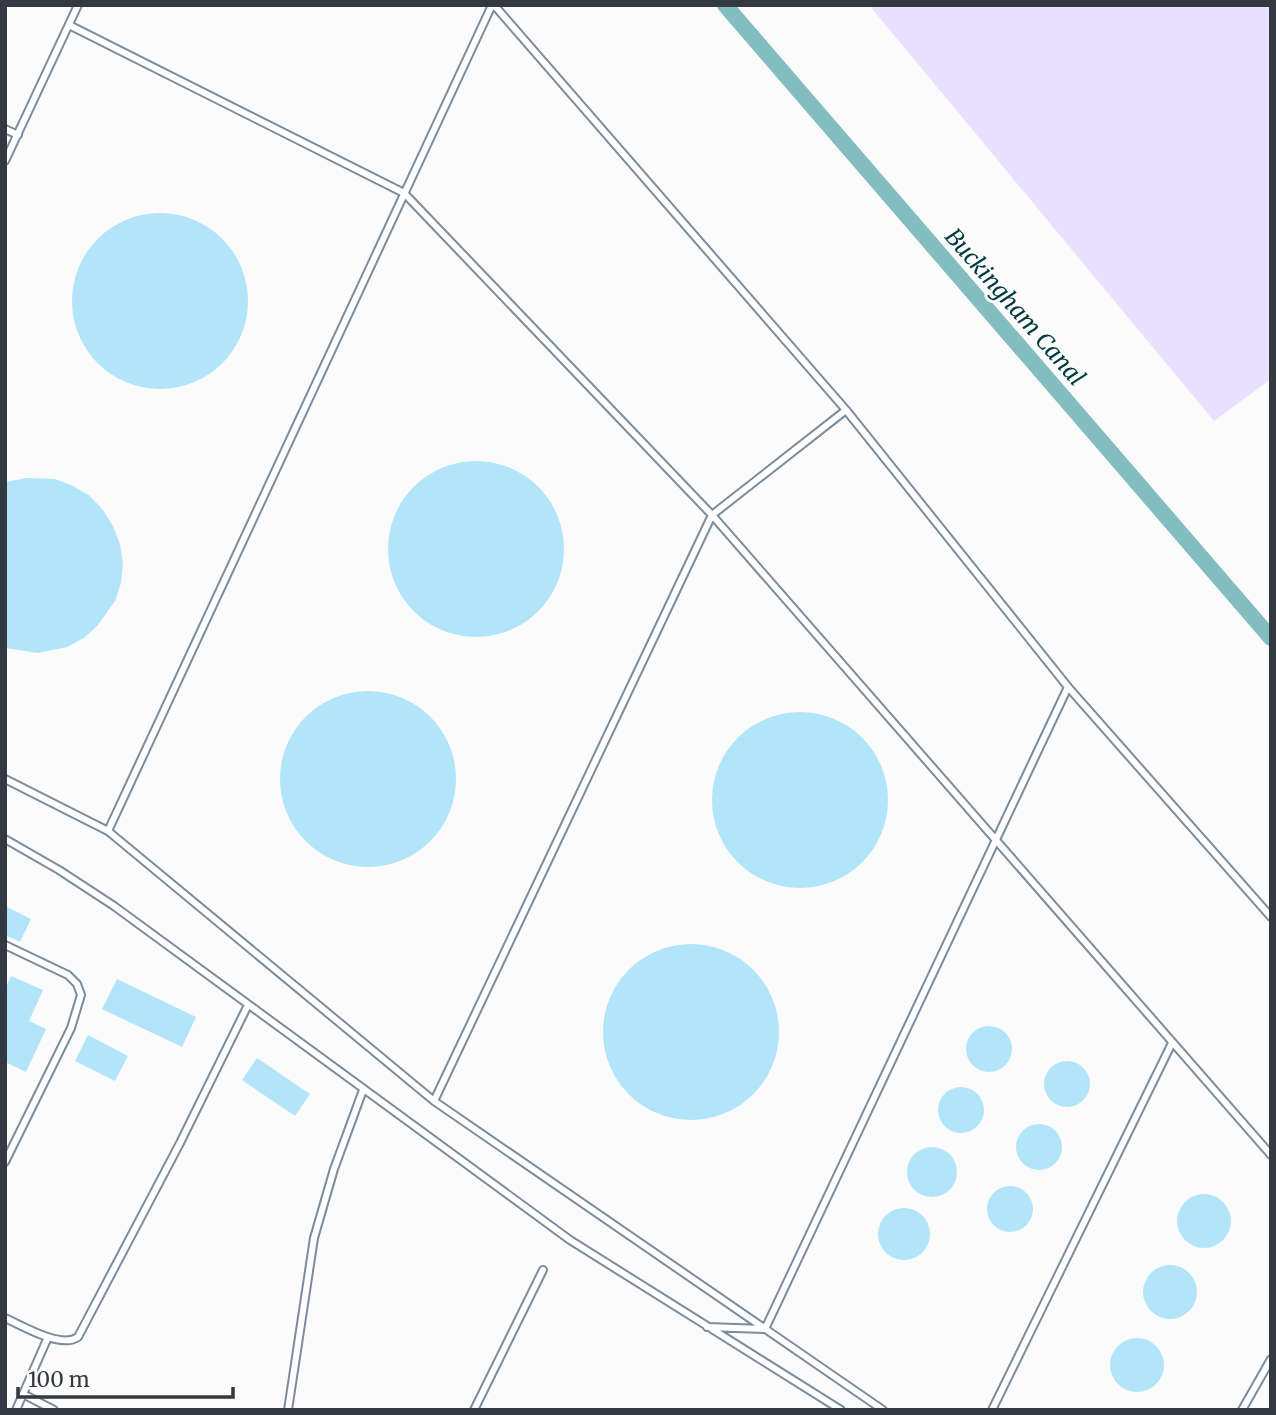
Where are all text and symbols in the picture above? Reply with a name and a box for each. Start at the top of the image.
water label: Buckingham Canal [939,222,1092,391]
scale bar [18,1356,233,1400]
text: 100 m [28,1366,90,1393]

